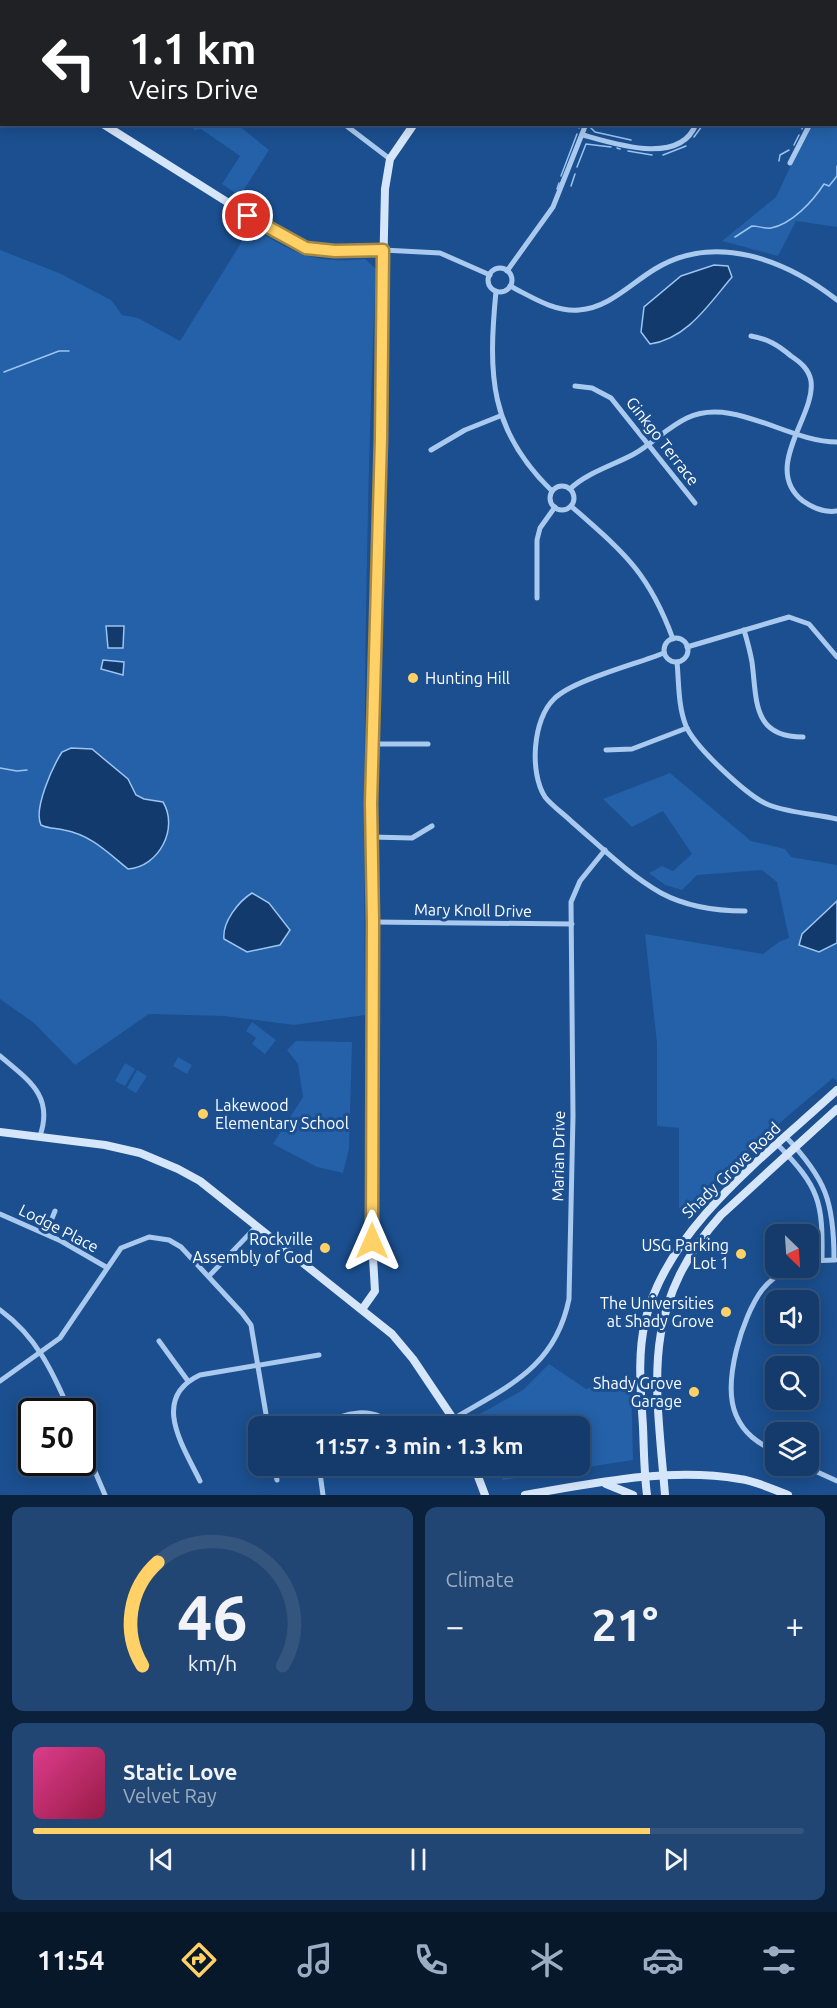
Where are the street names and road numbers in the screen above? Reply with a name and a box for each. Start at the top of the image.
street label: Ginkgo Terrace [623,393,703,489]
street label: Mary Knoll Drive [414,900,532,920]
street label: Marian Drive [548,1110,568,1202]
street label: Shady Grove Road [678,1119,784,1221]
street label: Lodge Place [16,1200,102,1256]

